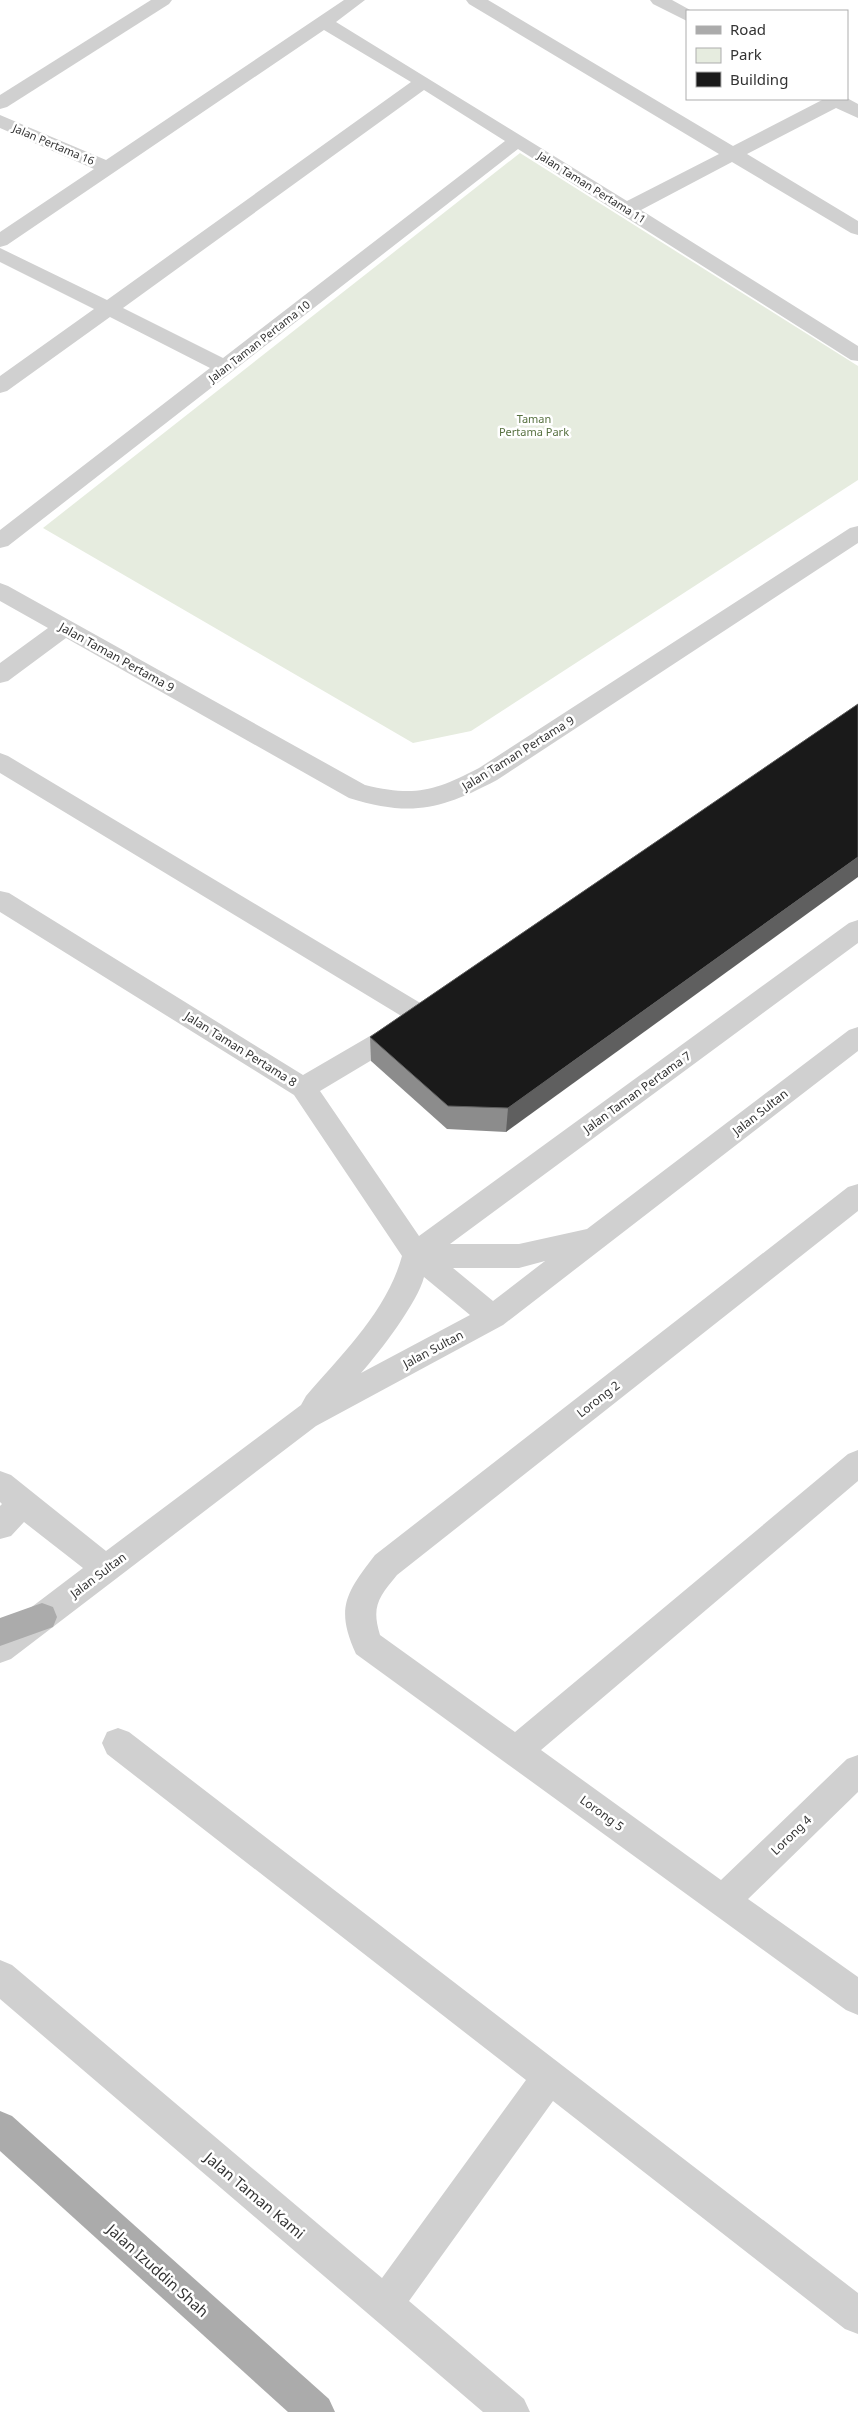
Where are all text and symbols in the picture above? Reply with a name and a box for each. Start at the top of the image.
legend [686,10,848,100]
text: Road [730,19,766,39]
text: Park [730,44,762,64]
text: Building [730,69,788,89]
street label: Jalan Pertama 16 [10,120,97,168]
street label: Jalan Taman Pertama 11 [534,147,649,226]
street label: Jalan Taman Pertama 10 [204,297,313,386]
park label: Taman Pertama Park [499,411,569,439]
street label: Jalan Taman Pertama 9 [55,618,178,696]
street label: Jalan Taman Pertama 9 [458,711,577,795]
street label: Jalan Taman Pertama 8 [181,1007,300,1091]
street label: Jalan Taman Pertama 7 [579,1047,694,1137]
street label: Jalan Sultan [728,1085,791,1140]
street label: Jalan Sultan [399,1326,466,1372]
street label: Lorong 2 [573,1377,623,1421]
street label: Jalan Sultan [66,1548,129,1602]
street label: Lorong 5 [577,1791,627,1835]
street label: Lorong 4 [767,1811,815,1859]
street label: Jalan Taman Kami [199,2146,309,2243]
street label: Jalan Izuddin Shah [101,2218,213,2321]

